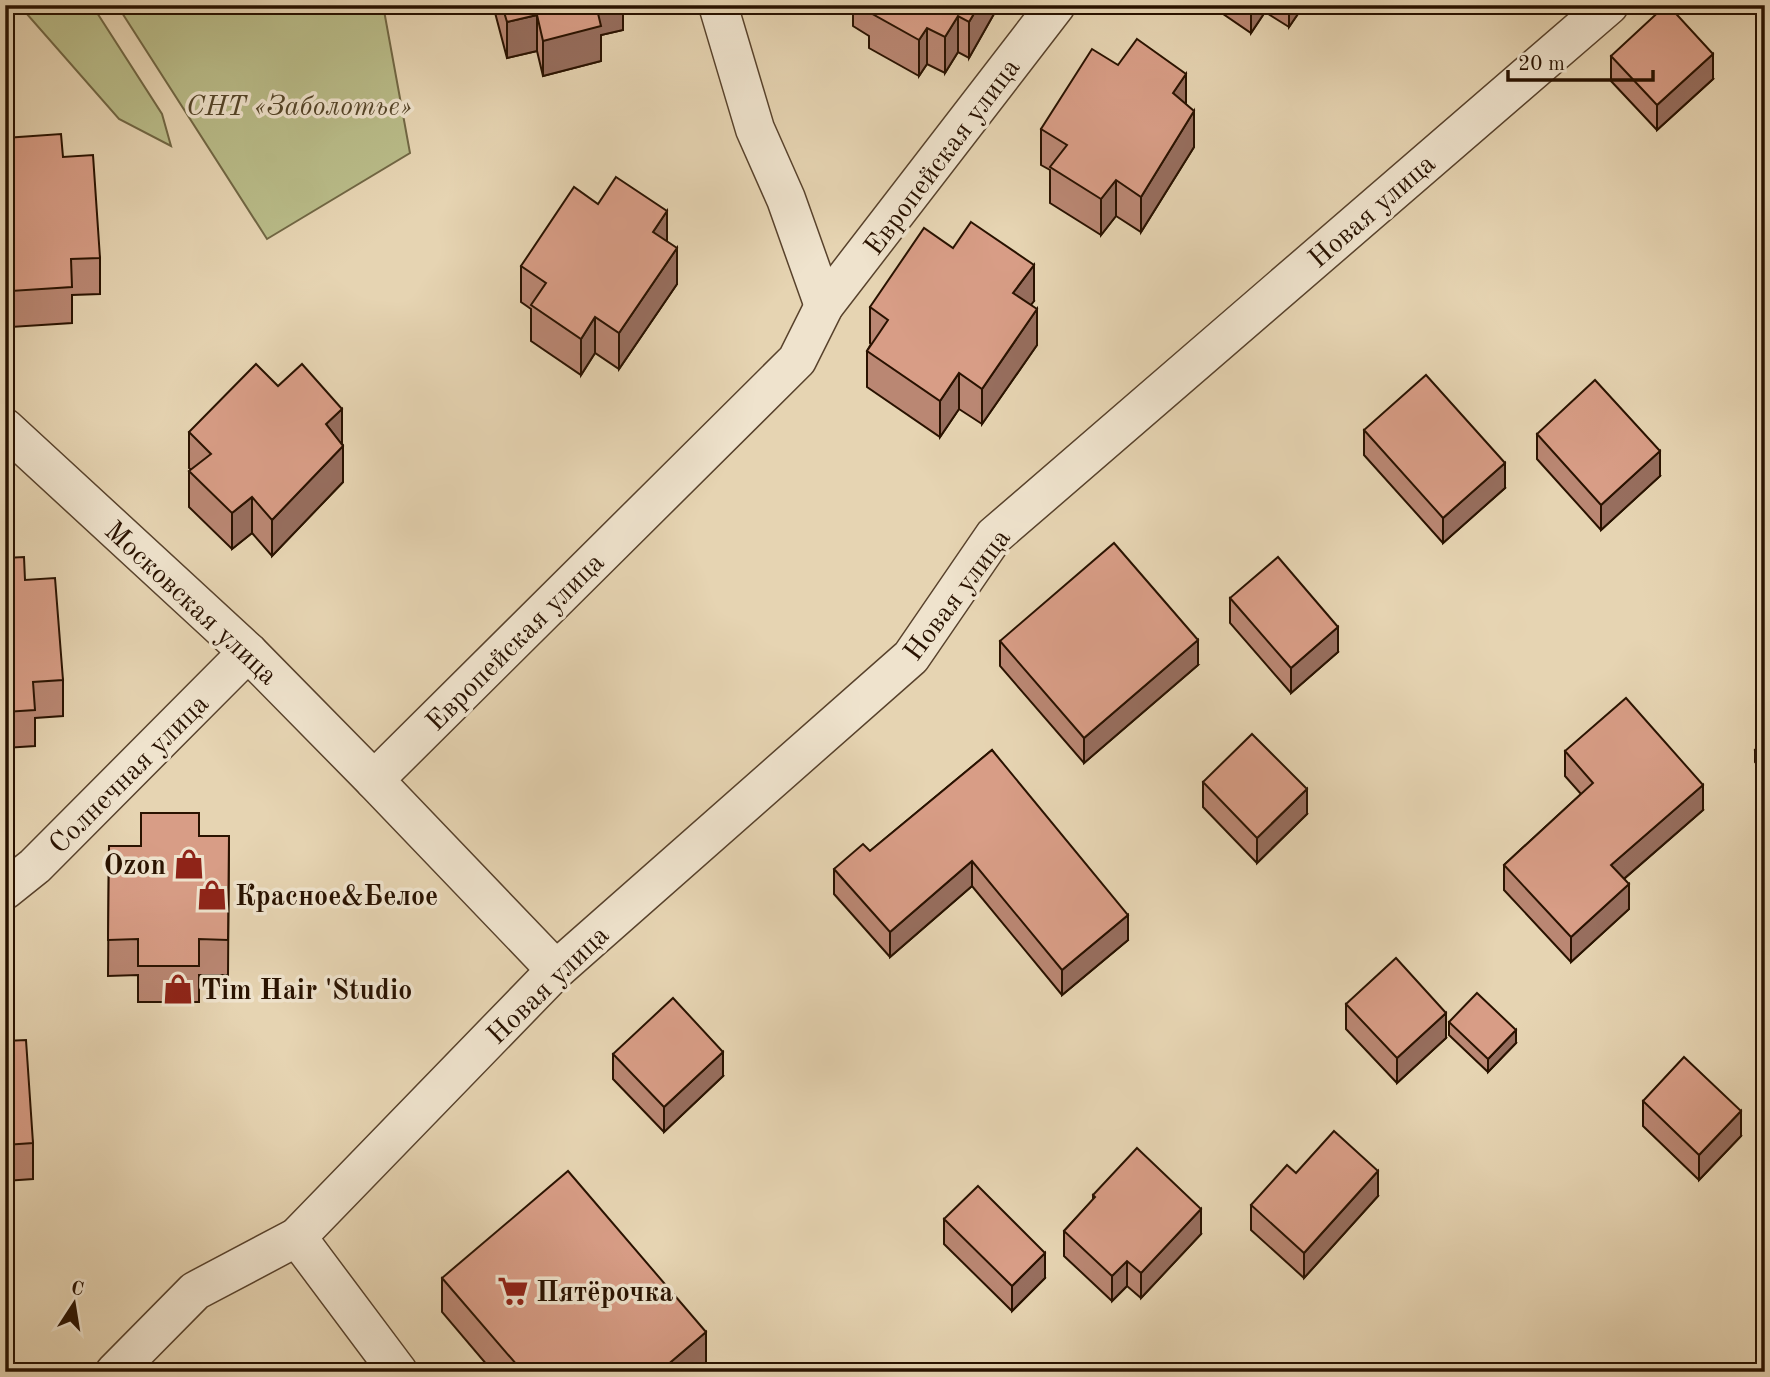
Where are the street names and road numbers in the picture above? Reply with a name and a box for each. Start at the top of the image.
street label: Европейская улица [860,54,1026,261]
street label: Новая улица [1304,150,1442,274]
street label: Московская улица [98,517,282,691]
street label: Новая улица [900,524,1017,667]
street label: Европейская улица [422,549,610,737]
street label: Солнечная улица [45,690,215,860]
street label: Новая улица [483,921,615,1051]

